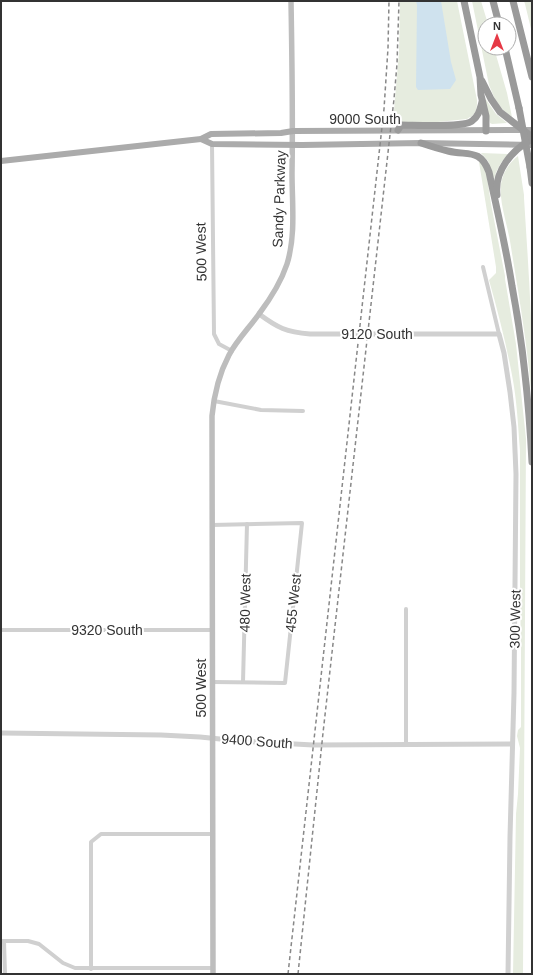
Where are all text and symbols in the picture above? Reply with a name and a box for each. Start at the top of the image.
north arrow [477,16,517,56]
text: N [493,20,501,32]
street label: 9000 South [329,111,401,127]
street label: Sandy Parkway [269,150,289,248]
street label: 500 West [192,222,210,282]
street label: 9120 South [341,326,413,342]
street label: 480 West [236,573,254,633]
street label: 455 West [282,573,304,633]
street label: 300 West [506,589,524,649]
street label: 9320 South [71,622,143,638]
street label: 500 West [193,658,209,717]
street label: 9400 South [221,731,293,751]

